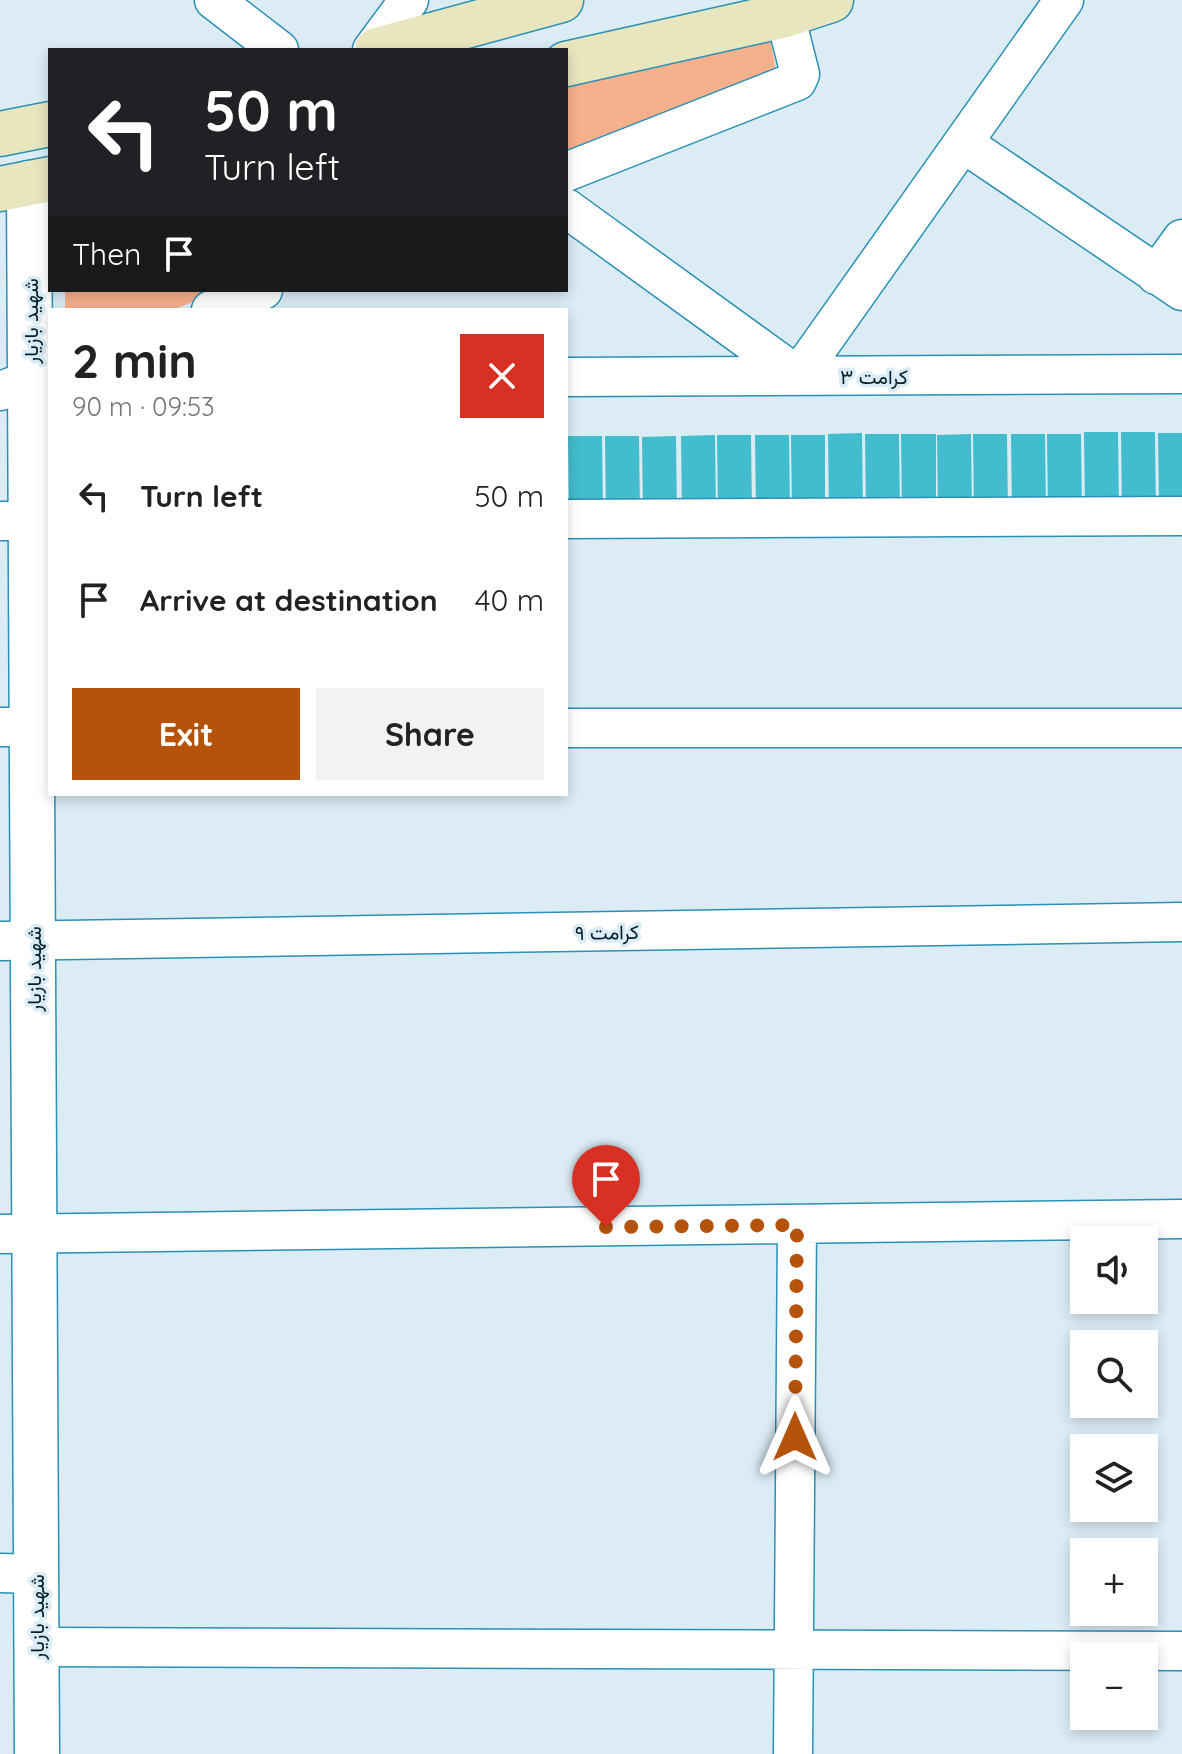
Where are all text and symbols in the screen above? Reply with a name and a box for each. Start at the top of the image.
text: 50 m [204,75,338,145]
icon: left [72,80,176,184]
text: Turn left [204,144,340,189]
icon: arrive [157,232,201,276]
text: Then [72,235,141,273]
street label: شهید بازیار [18,278,44,365]
text: 2 min [72,330,197,390]
button: close [460,334,544,418]
street label: کرامت ۳ [840,364,908,390]
text: 90 m · 09:53 [72,390,215,423]
icon: left [72,474,116,518]
text: Turn left [140,477,263,515]
text: 50 m [474,477,544,515]
icon: arrive [72,578,116,622]
text: Arrive at destination [140,581,438,619]
text: 40 m [475,581,544,619]
button: Exit [72,688,300,780]
button: Share [316,688,544,780]
street label: کرامت ۹ [575,919,639,946]
street label: شهید بازیار [21,926,47,1013]
pin [572,1145,640,1227]
icon: arrive [584,1157,628,1201]
map controls [1070,1226,1158,1730]
button: sound [1070,1226,1158,1314]
button: search [1070,1330,1158,1418]
position arrow [753,1395,837,1479]
button: layers [1070,1434,1158,1522]
button: + [1070,1538,1158,1626]
street label: شهید بازیار [24,1574,50,1661]
button: − [1070,1642,1158,1730]

